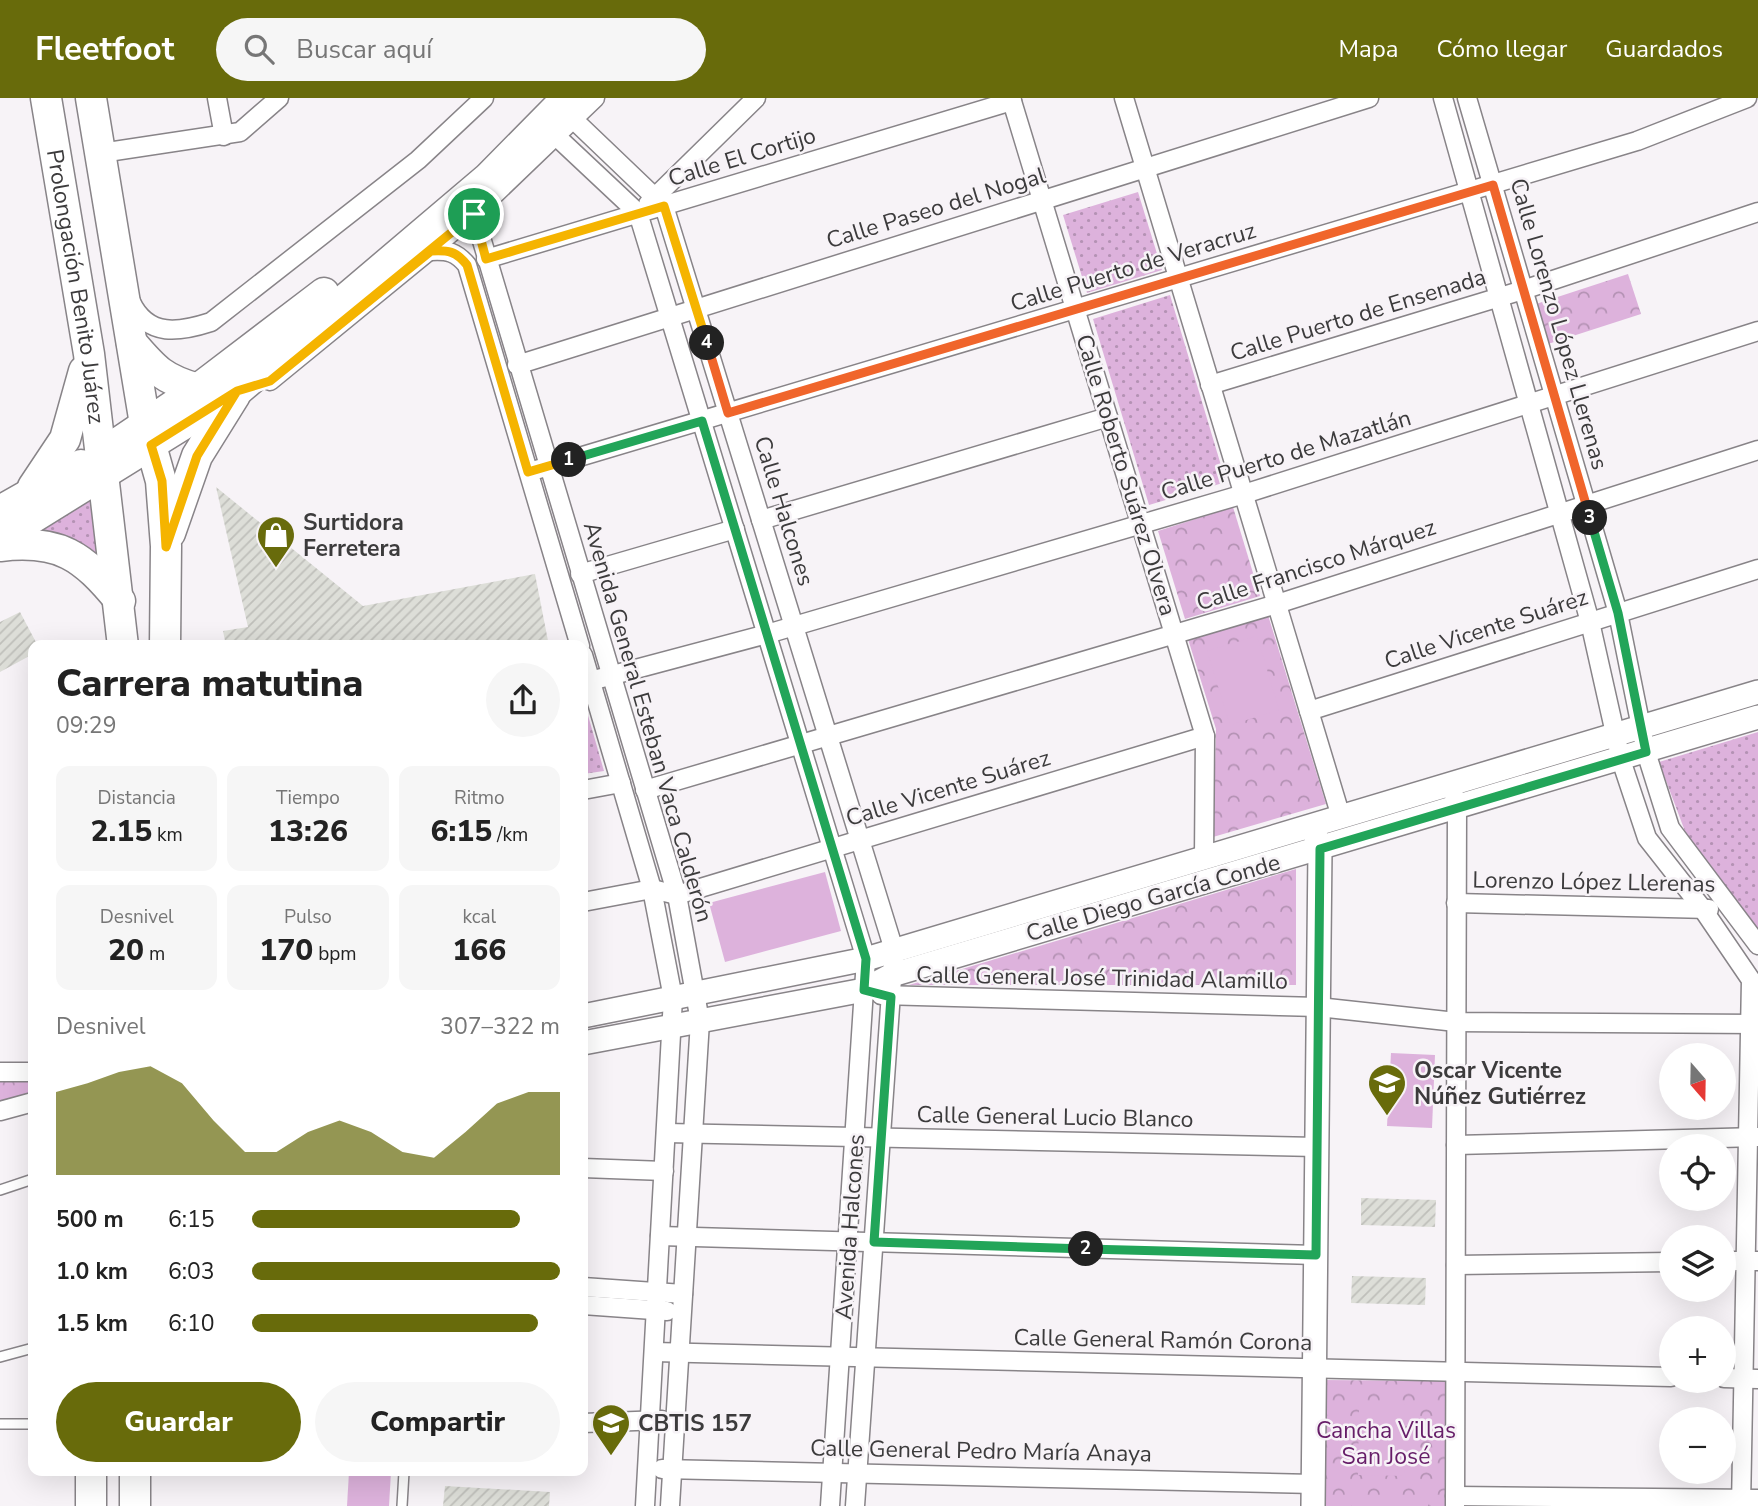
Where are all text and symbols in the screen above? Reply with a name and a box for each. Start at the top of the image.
search box [216,18,706,81]
text: Fleetfoot [35,27,174,72]
icon: search [240,30,278,68]
text: Buscar aquí [296,32,432,67]
text: Mapa [1338,33,1398,65]
text: Cómo llegar [1436,33,1567,65]
text: Guardados [1605,33,1723,65]
street label: Calle El Cortijo [664,120,820,194]
street label: Prolongación Benito Juárez [39,147,113,426]
street label: Calle Paseo del Nogal [823,160,1050,256]
street label: Calle Lorenzo López Llerenas [1502,175,1616,473]
pin [444,184,504,244]
icon: arrive [455,195,493,233]
street label: Calle Puerto de Veracruz [1007,215,1259,319]
street label: Calle Puerto de Ensenada [1226,261,1490,369]
pin: 4 [690,326,724,360]
text: 4 [701,329,712,355]
street label: Calle Roberto Suárez Olvera [1068,331,1184,619]
street label: Calle Puerto de Mazatlán [1157,402,1415,508]
street label: Calle Halcones [747,432,821,590]
pin: 1 [552,442,586,478]
text: 1 [563,446,574,472]
pin: 3 [1572,500,1608,536]
text: 3 [1584,504,1595,530]
place label: Surtidora Ferretera [303,507,404,564]
street label: Calle Francisco Márquez [1192,512,1440,618]
shop icon: Surtidora Ferretera [255,514,297,569]
street label: Avenida General Esteban Vaca Calderón [576,518,720,926]
street label: Calle Vicente Suárez [1380,581,1592,677]
text: Carrera matutina [56,658,364,709]
button: share [486,663,560,737]
text: 09:29 [56,710,116,741]
street label: Calle Vicente Suárez [842,742,1054,834]
text: Distancia [97,785,176,811]
text: Tiempo [276,785,340,811]
text: Ritmo [454,785,505,811]
text: 2.15 [90,811,152,852]
text: 13:26 [268,811,348,852]
text: 6:15 [430,811,492,852]
text: km [152,822,183,848]
text: /km [492,822,528,848]
street label: Calle Diego García Conde [1022,847,1284,949]
street label: Lorenzo López Llerenas [1472,864,1716,900]
text: Desnivel [100,904,174,930]
text: Pulso [284,904,332,930]
text: kcal [462,904,496,930]
text: 20 [108,930,144,971]
text: 170 [259,930,313,971]
text: 166 [452,930,506,971]
text: m [144,941,165,967]
text: bpm [313,941,357,967]
street label: Calle General José Trinidad Alamillo [916,959,1288,997]
text: Desnivel [56,1011,146,1042]
text: 307–322 m [440,1011,560,1042]
north arrow [1659,1043,1736,1120]
map controls [1659,1043,1736,1484]
place label: Oscar Vicente Núñez Gutiérrez [1414,1055,1586,1112]
school or university icon: Oscar Vicente Núñez Gutiérrez [1366,1062,1408,1117]
street label: Calle General Lucio Blanco [916,1099,1194,1135]
street label: Avenida Halcones [828,1133,872,1321]
button: locate [1659,1134,1736,1211]
text: 500 m [56,1204,124,1235]
text: 6:15 [168,1204,215,1235]
button: layers [1659,1225,1736,1302]
pin: 2 [1068,1232,1104,1266]
text: 2 [1080,1235,1091,1261]
text: 1.0 km [56,1256,128,1287]
text: 6:03 [168,1256,215,1287]
text: 1.5 km [56,1308,128,1339]
text: 6:10 [168,1308,215,1339]
button: + [1659,1316,1736,1393]
street label: Calle General Ramón Corona [1013,1322,1313,1358]
button: Guardar [56,1382,301,1462]
button: Compartir [315,1382,560,1462]
school or university icon: CBTIS 157 [590,1402,632,1457]
button: − [1659,1407,1736,1484]
place label: CBTIS 157 [638,1408,752,1439]
park label: Cancha Villas San José [1316,1415,1456,1472]
street label: Calle General Pedro María Anaya [810,1433,1152,1469]

